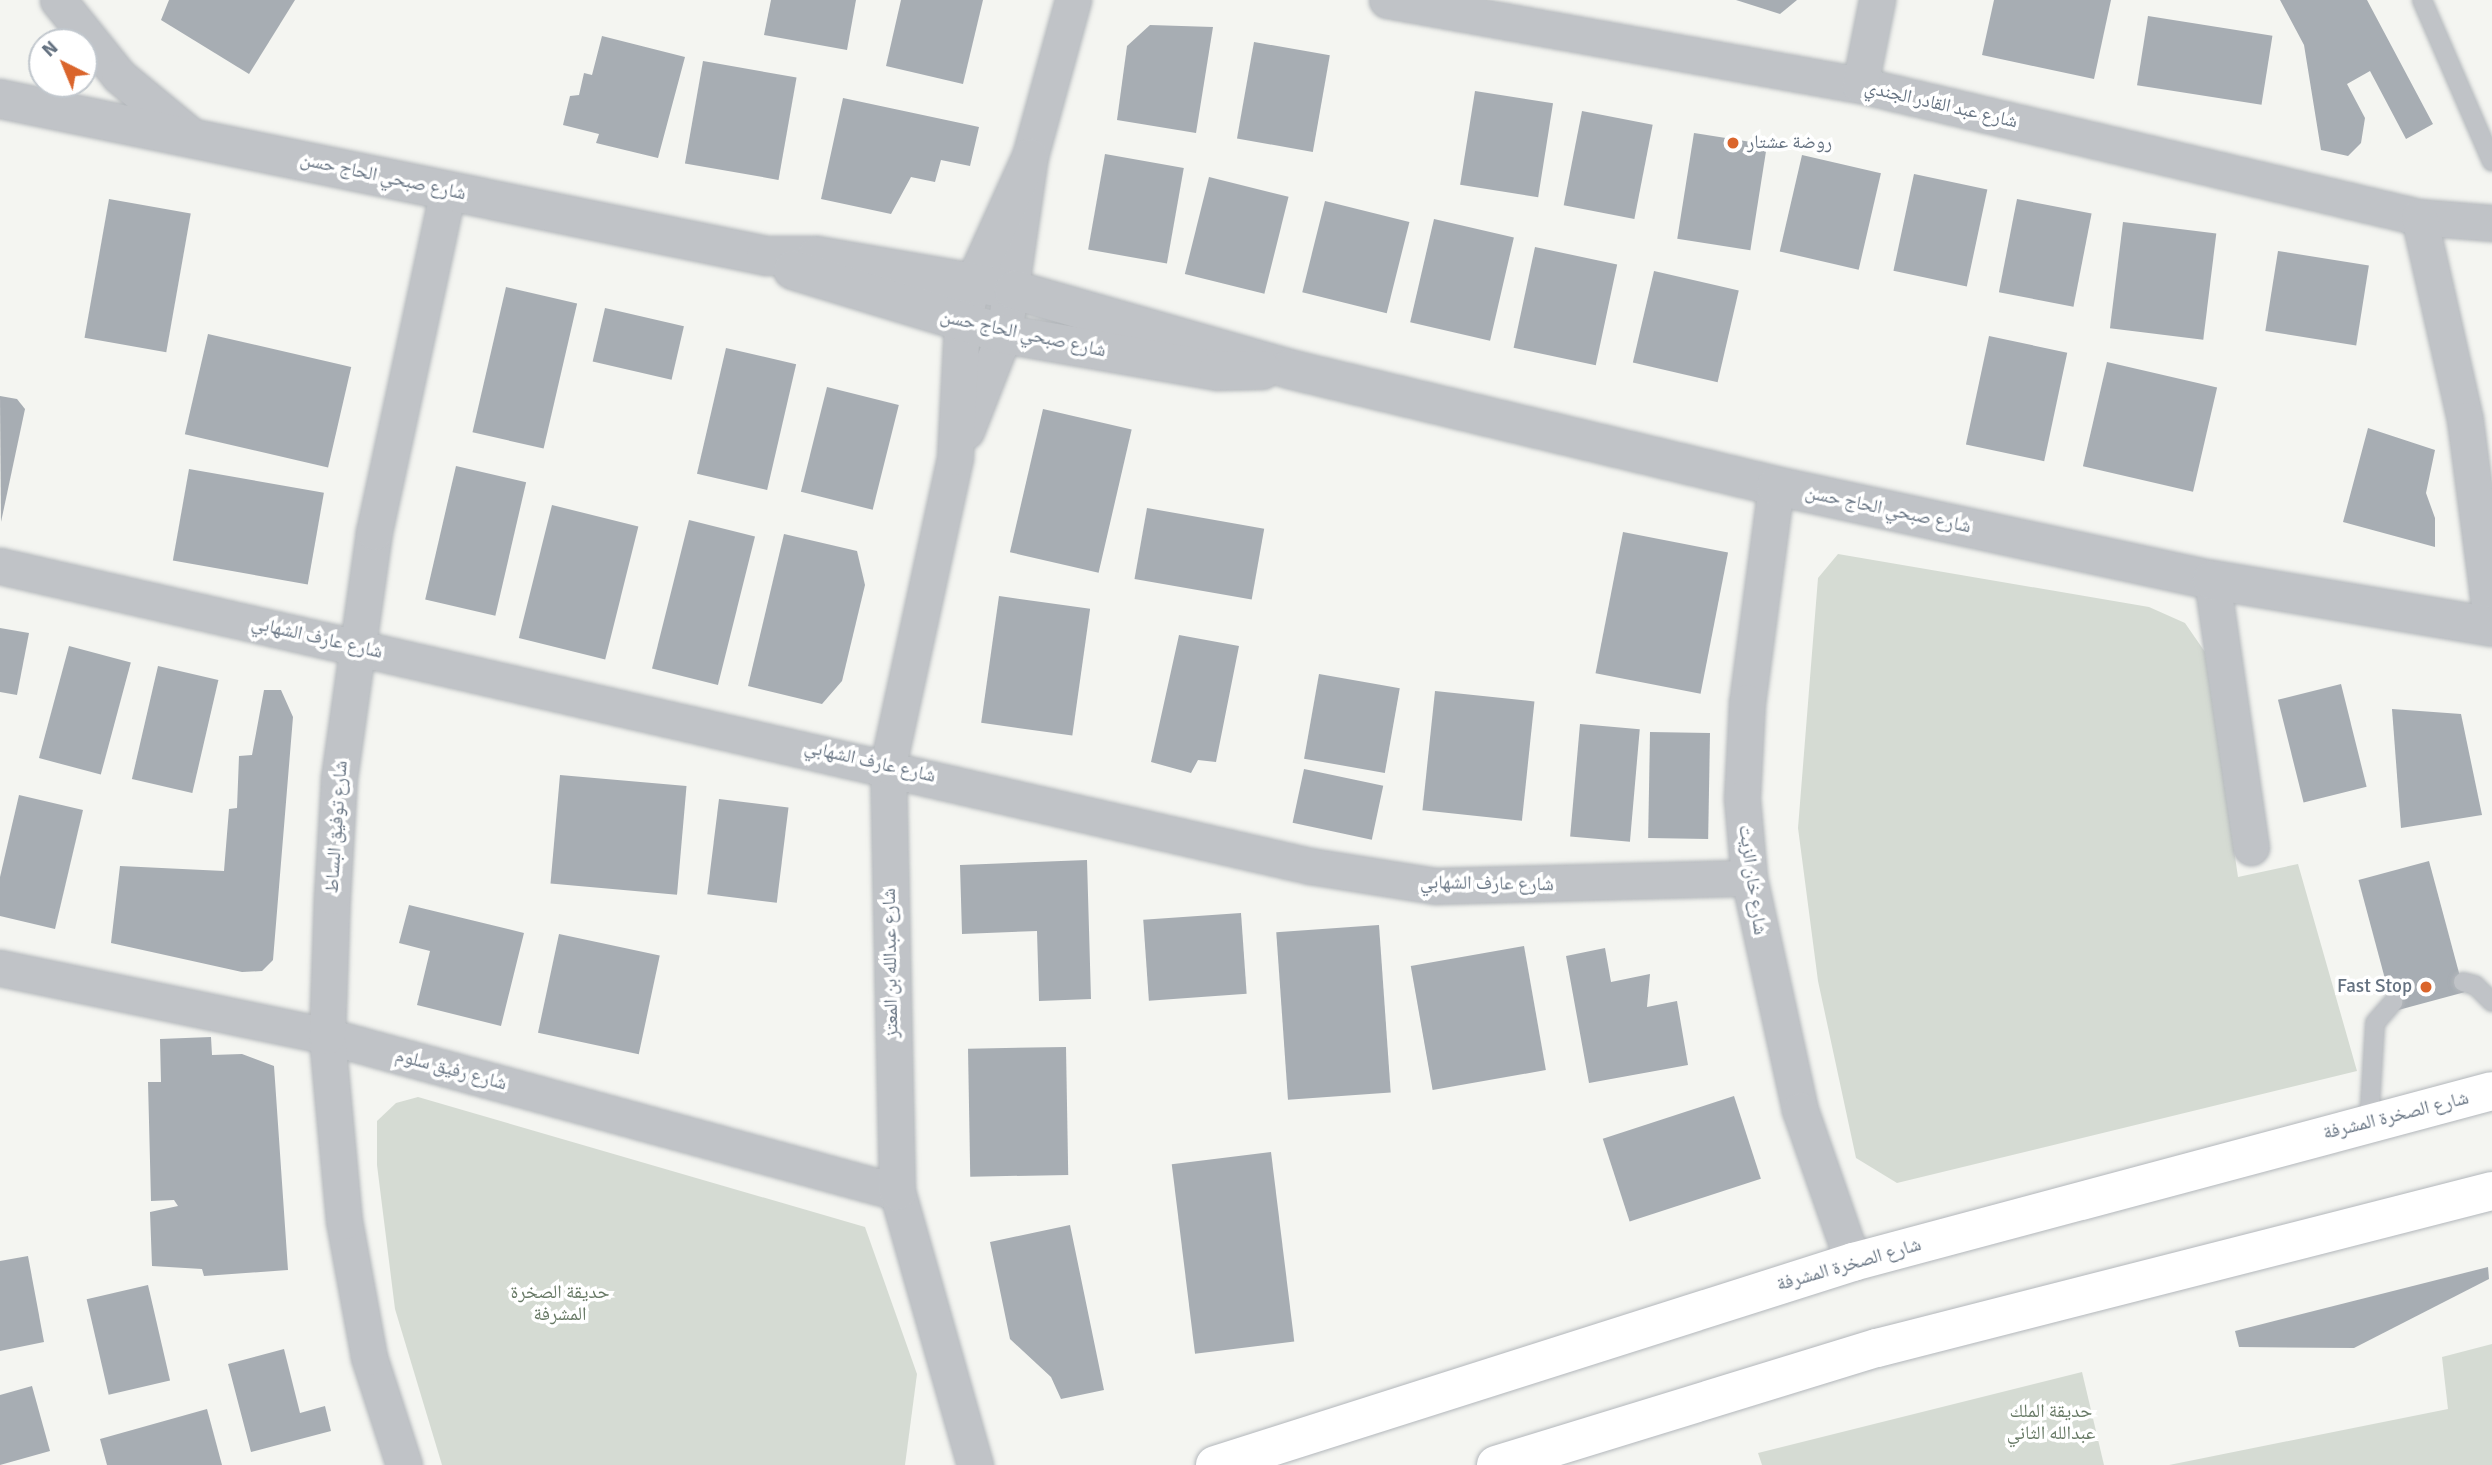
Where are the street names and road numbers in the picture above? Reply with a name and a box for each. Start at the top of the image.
street label: شارع عبد القادر الجندي [1862,76,2020,134]
street label: شارع صبحي الحاج حسن [298,148,468,206]
street label: شارع صبحي الحاج حسن [938,305,1108,363]
street label: شارع صبحي الحاج حسن [1803,481,1973,539]
street label: شارع عارف الشهابي [249,612,385,664]
street label: شارع عارف الشهابي [802,736,938,788]
street label: شارع توفيق البساط [321,760,353,894]
street label: شارع خان الزيت [1733,824,1771,936]
street label: شارع عارف الشهابي [1420,871,1554,897]
street label: شارع عبدالله بن المعتز [878,888,904,1038]
street label: شارع رفيق سلوم [393,1044,509,1096]
street label: شارع الصخرة المشرفة [2321,1087,2471,1145]
street label: شارع الصخرة المشرفة [1774,1233,1924,1297]

